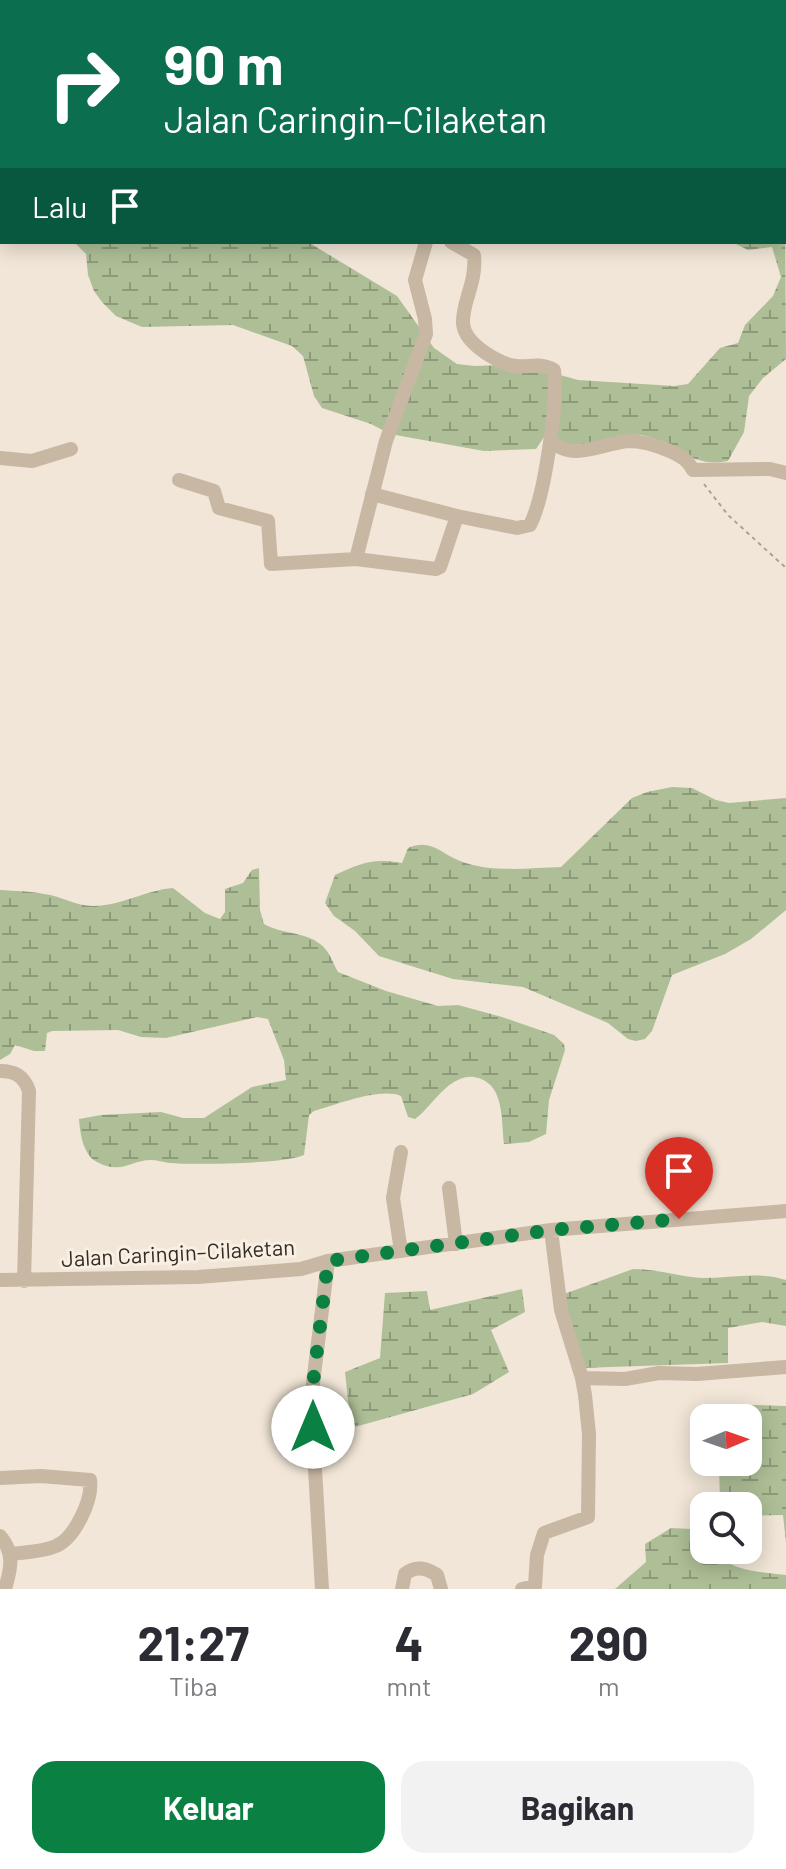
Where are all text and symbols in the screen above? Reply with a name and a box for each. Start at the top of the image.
text: 90 m [164,29,284,96]
icon: right [32,32,136,136]
text: Jalan Caringin–Cilaketan [164,97,547,140]
icon: arrive [103,184,147,228]
text: Lalu [32,188,87,224]
pin [645,1137,713,1219]
icon: arrive [657,1149,701,1193]
street label: Jalan Caringin–Cilaketan [60,1233,296,1271]
position arrow [271,1385,355,1469]
north arrow [690,1404,762,1476]
map controls [690,1404,762,1564]
button: search [690,1492,762,1564]
text: 21:27 [137,1613,249,1671]
text: 4 [394,1613,424,1671]
text: 290 [569,1613,649,1671]
text: Tiba [169,1670,218,1701]
text: mnt [387,1670,431,1701]
text: m [598,1670,619,1701]
button: Keluar [32,1761,385,1853]
button: Bagikan [401,1761,754,1853]

